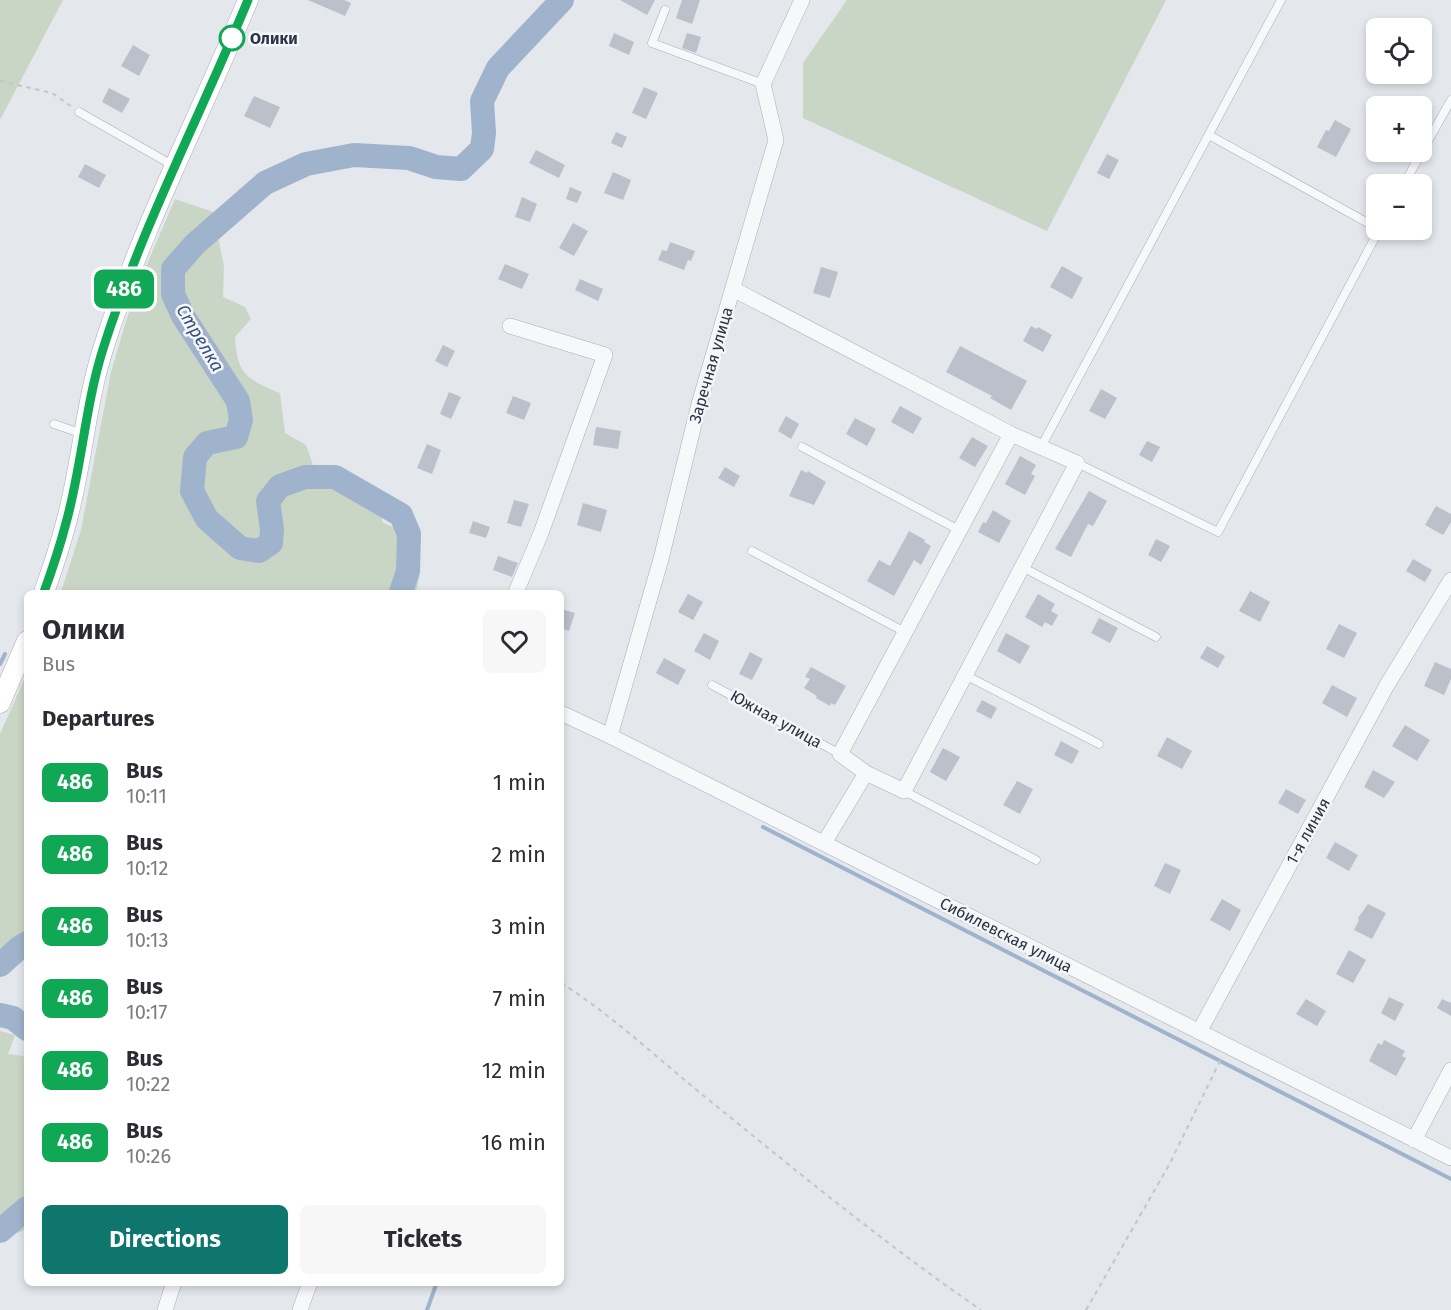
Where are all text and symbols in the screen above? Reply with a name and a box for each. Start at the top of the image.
map controls [1366,18,1432,240]
button: locate [1366,18,1432,84]
marker: Олики [219,25,245,51]
place label: Олики [250,29,298,48]
button: + [1366,96,1432,162]
button: − [1366,174,1432,240]
line badge: 486 [90,270,158,308]
text: 486 [106,276,142,302]
water label: Стрелка [171,300,229,376]
street label: Заречная улица [685,305,737,425]
button: heart [483,610,546,673]
text: Олики [42,613,125,646]
text: Bus [42,652,75,676]
street label: Южная улица [727,686,825,752]
text: Departures [42,705,154,732]
text: Bus [126,757,163,784]
text: 486 [57,769,93,795]
text: 1 min [493,769,546,796]
text: 10:11 [126,784,167,808]
street label: 1-я линия [1282,795,1334,867]
text: Bus [126,829,163,856]
text: 486 [57,841,93,867]
text: 2 min [491,841,546,868]
text: 10:12 [126,856,168,880]
street label: Сибилевская улица [937,893,1075,977]
text: Bus [126,901,163,928]
text: 486 [57,913,93,939]
text: 3 min [491,913,546,940]
text: 10:13 [126,928,168,952]
text: Bus [126,973,163,1000]
text: 486 [57,985,93,1011]
text: 7 min [492,985,546,1012]
text: 10:17 [126,1000,167,1024]
text: Bus [126,1045,163,1072]
text: 486 [57,1057,93,1083]
text: 12 min [482,1057,546,1084]
text: 10:22 [126,1072,170,1096]
text: Bus [126,1117,163,1144]
text: 486 [57,1129,93,1155]
text: 16 min [481,1129,546,1156]
text: 10:26 [126,1144,171,1168]
button: Directions [42,1205,288,1274]
button: Tickets [300,1205,546,1274]

